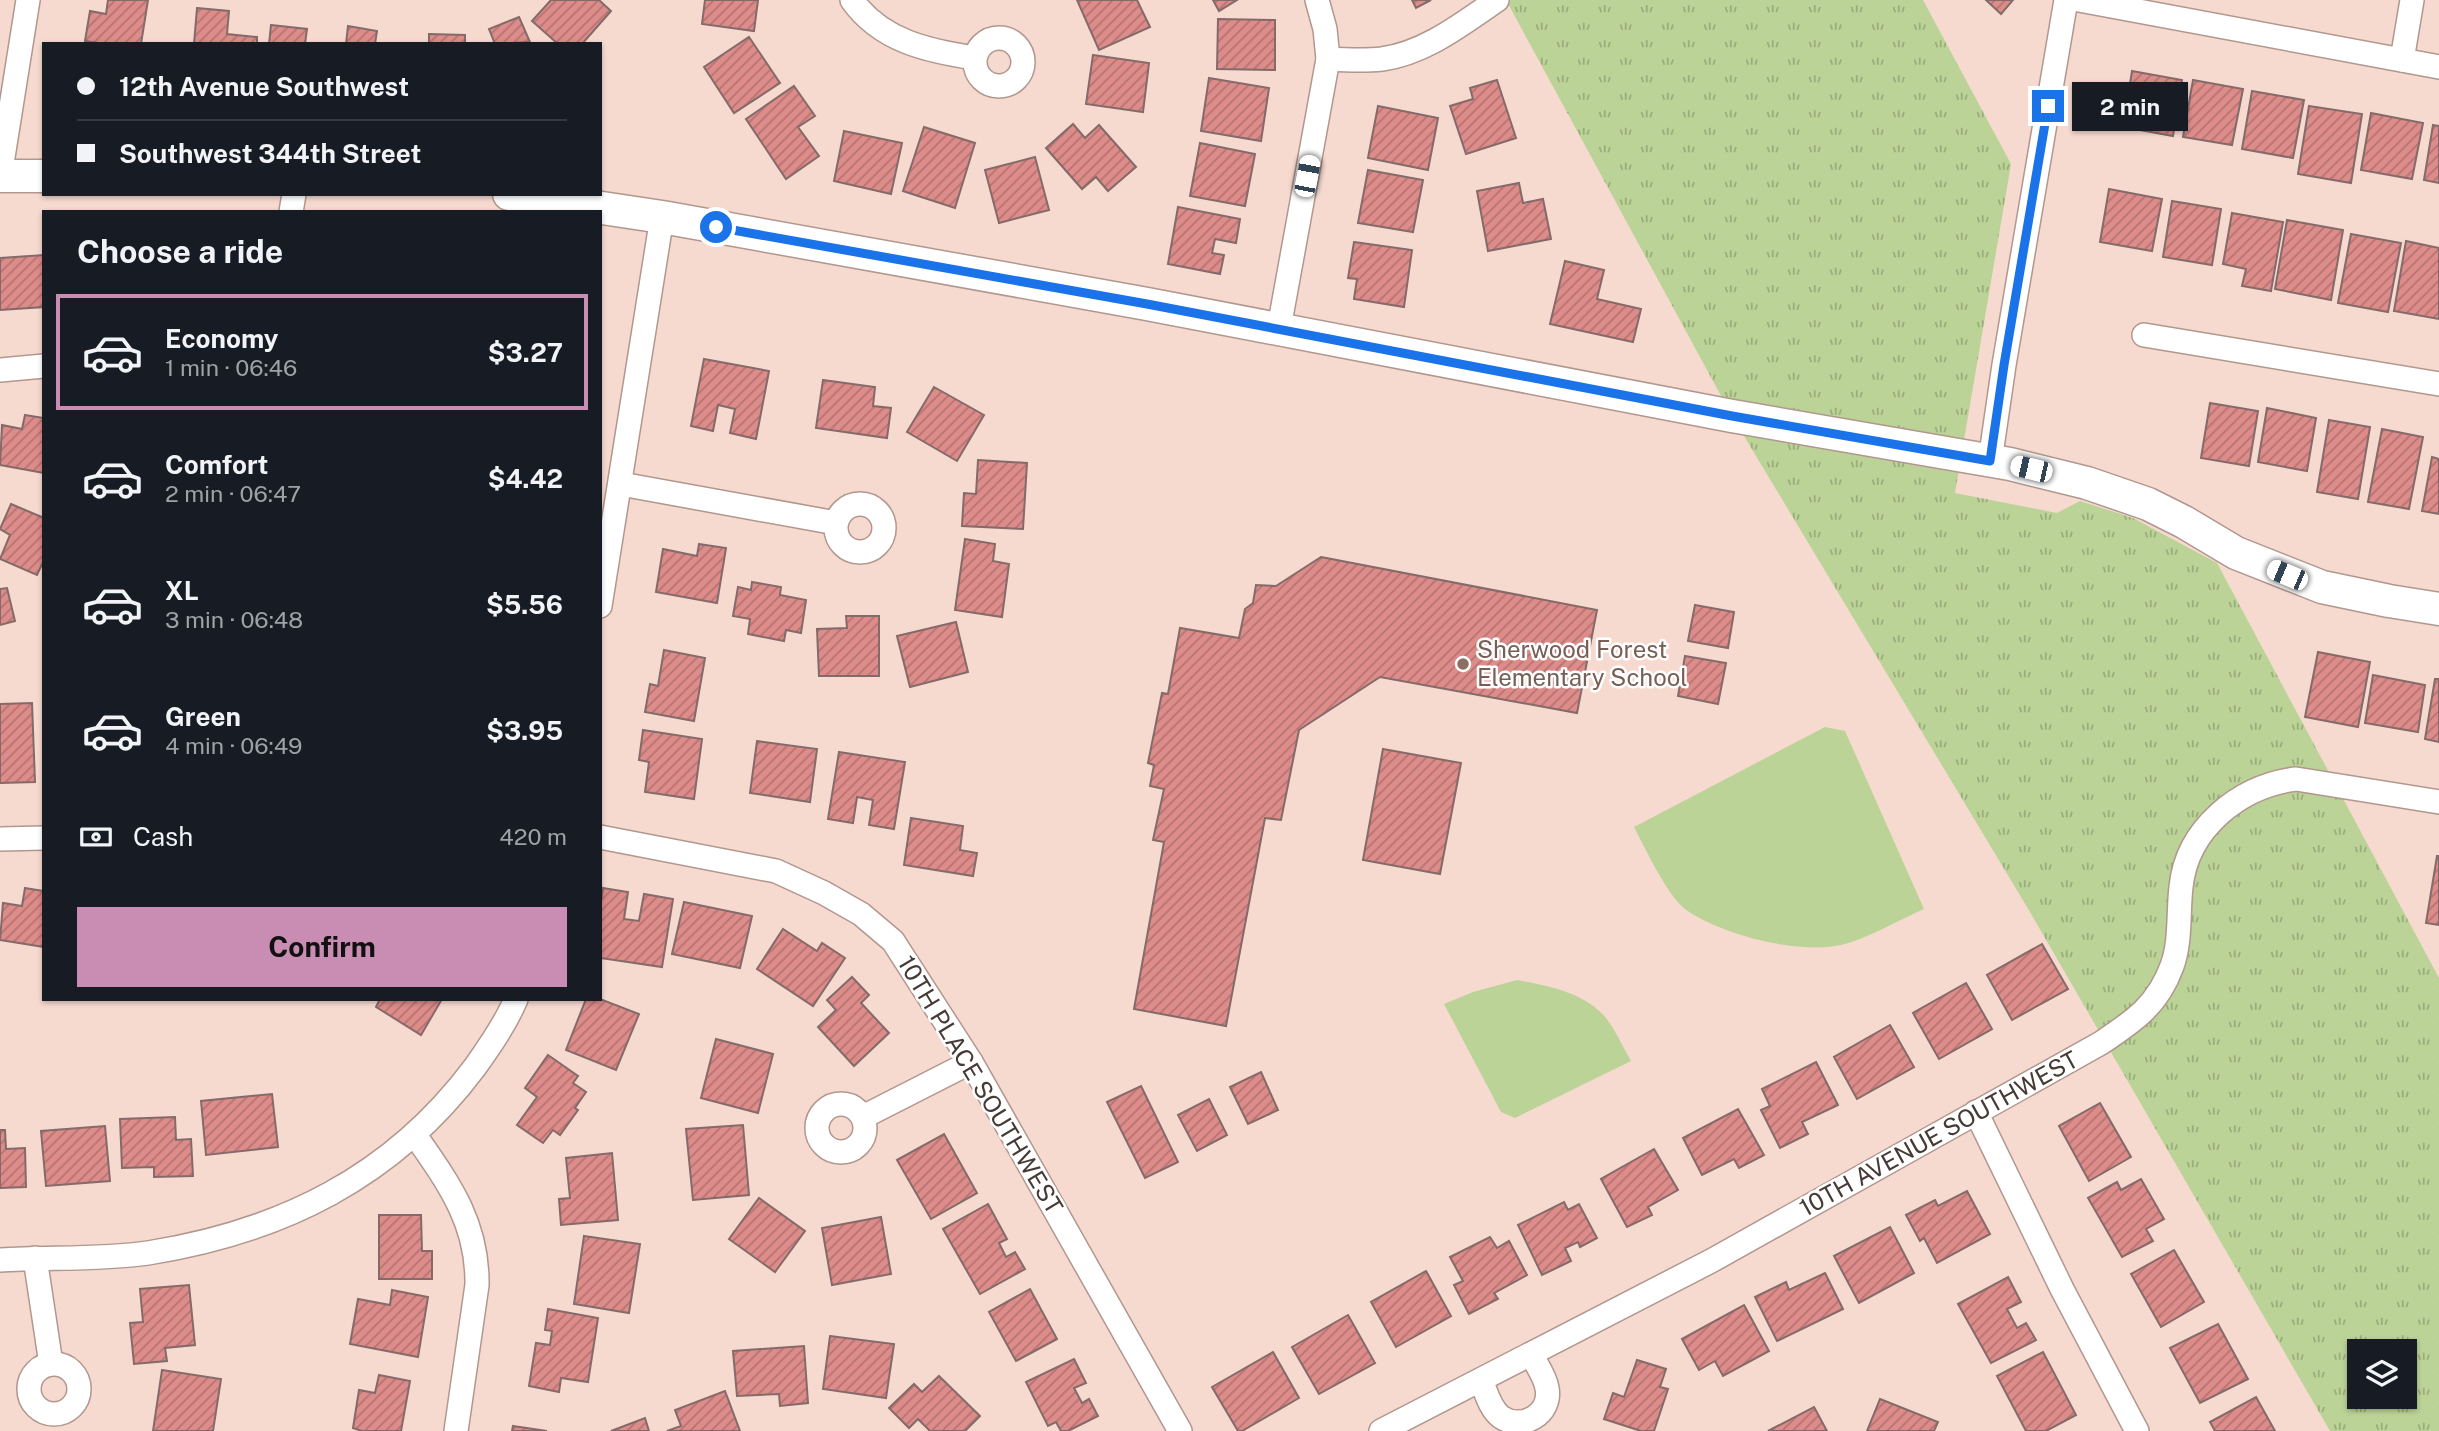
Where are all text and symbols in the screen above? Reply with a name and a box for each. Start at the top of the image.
text: 12th Avenue Southwest [119,71,409,102]
callout: 2 min [2072,82,2188,130]
route end [2032,90,2064,122]
text: 2 min [2100,93,2160,120]
text: Southwest 344th Street [119,138,421,169]
car [1293,153,1322,199]
route start [700,211,732,243]
text: Choose a ride [77,233,283,270]
icon: car [81,321,144,384]
text: Economy [165,323,278,354]
text: $3.27 [488,337,563,368]
text: 1 min · 06:46 [165,354,297,381]
icon: car [81,447,144,510]
text: Comfort [165,449,268,480]
car [2009,454,2054,484]
text: $4.42 [488,463,563,494]
text: 2 min · 06:47 [165,480,301,507]
car [2264,557,2311,593]
icon: car [81,573,144,636]
text: XL [165,575,199,606]
text: $5.56 [486,589,563,620]
text: 3 min · 06:48 [165,606,303,633]
place label: Sherwood Forest Elementary School [1477,635,1688,691]
marker: Sherwood Forest Elementary School [1455,656,1471,672]
icon: car [81,699,144,762]
text: Green [165,701,241,732]
text: $3.95 [486,715,563,746]
text: 4 min · 06:49 [165,732,302,759]
icon: cash [77,818,115,856]
text: Cash [133,821,193,852]
text: 420 m [499,823,567,850]
button: Confirm [77,907,567,987]
street label: 10TH PLACE SOUTHWEST [893,950,1069,1219]
street label: 10TH AVENUE SOUTHWEST [1794,1045,2083,1222]
map controls [2347,1339,2417,1409]
button: layers [2347,1339,2417,1409]

